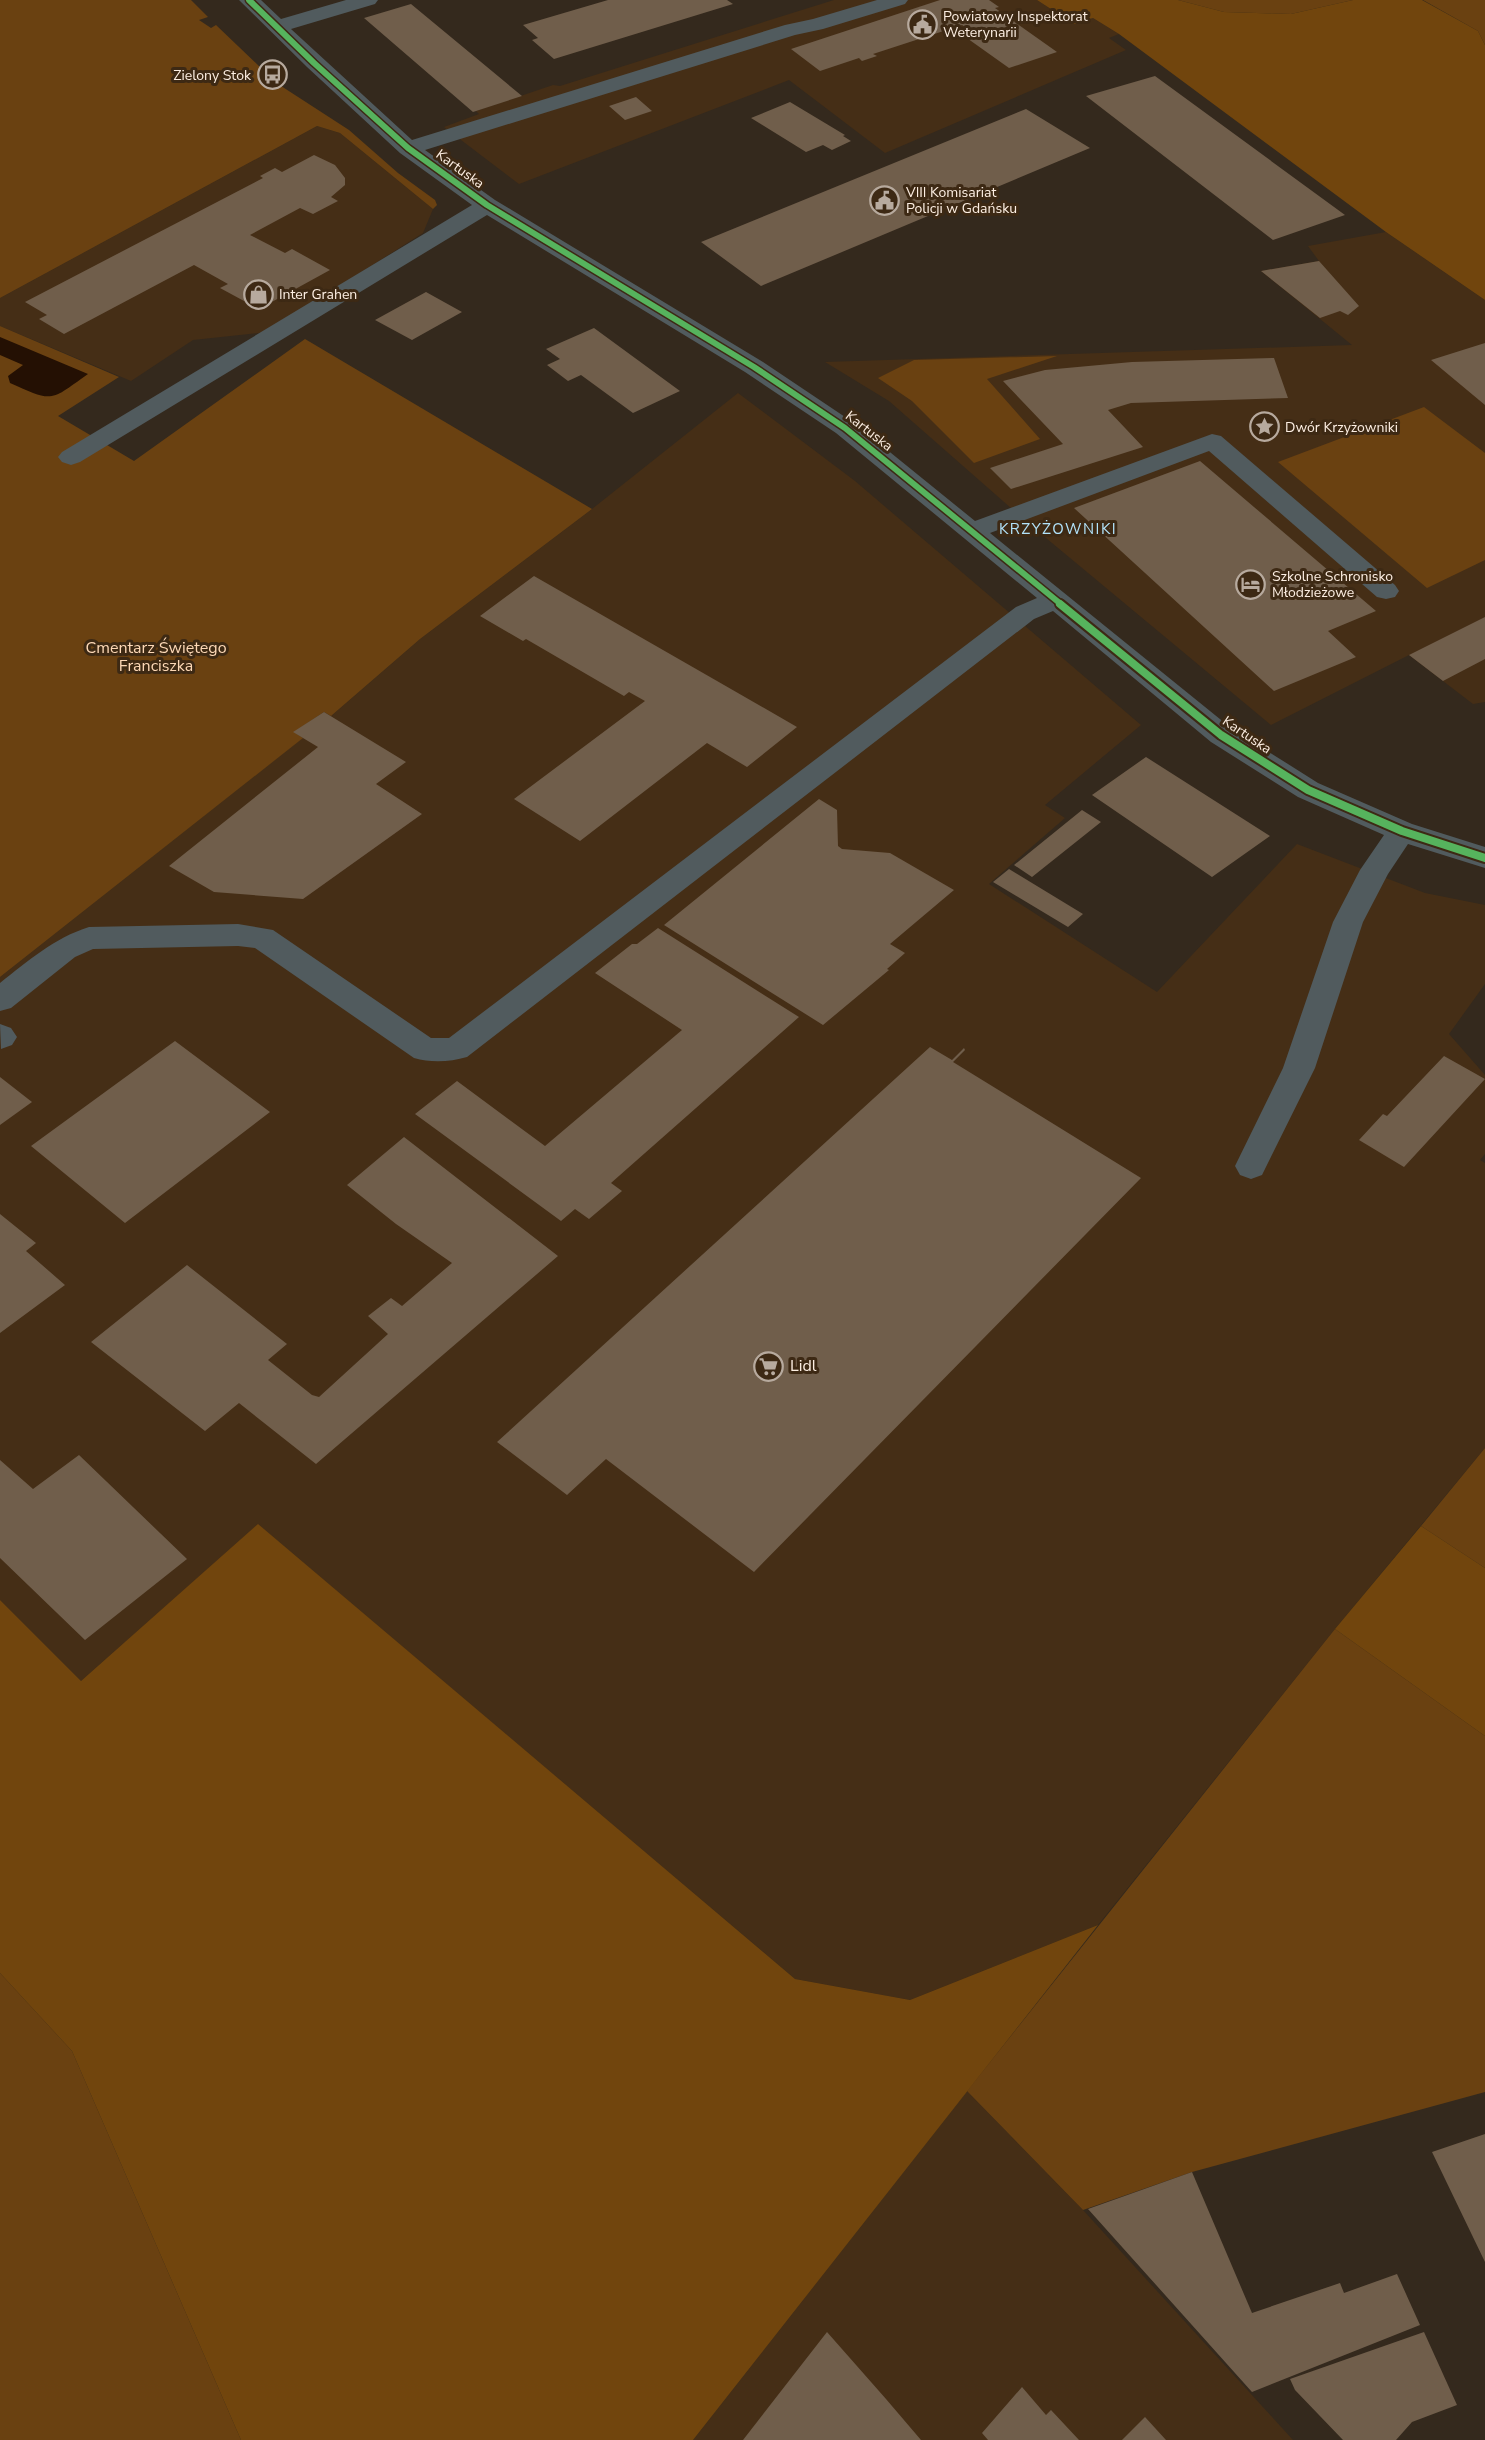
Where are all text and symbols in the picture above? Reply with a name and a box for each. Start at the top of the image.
place label: Powiatowy Inspektorat Weterynarii [943,7,1088,42]
public building icon: Powiatowy Inspektorat Weterynarii [906,8,938,40]
bus stop icon: Zielony Stok [256,59,288,91]
place label: Zielony Stok [173,66,252,85]
street label: Kartuska [432,145,488,193]
place label: VIII Komisariat Policji w Gdańsku [905,183,1017,218]
public building icon: VIII Komisariat Policji w Gdańsku [869,184,901,216]
shop icon: Inter Grahen [242,278,274,310]
place label: Inter Grahen [279,285,357,304]
street label: Kartuska [841,406,897,456]
place icon: Dwór Krzyżowniki [1248,411,1280,443]
place label: Dwór Krzyżowniki [1285,418,1398,437]
district label: KRZYŻOWNIKI [999,519,1117,539]
place label: Szkolne Schronisko Młodzieżowe [1272,567,1393,602]
hotel icon: Szkolne Schronisko Młodzieżowe [1235,568,1267,600]
park label: Cmentarz Świętego Franciszka [85,637,227,677]
street label: Kartuska [1219,712,1275,758]
supermarket icon: Lidl [753,1350,785,1382]
place label: Lidl [790,1355,817,1377]

